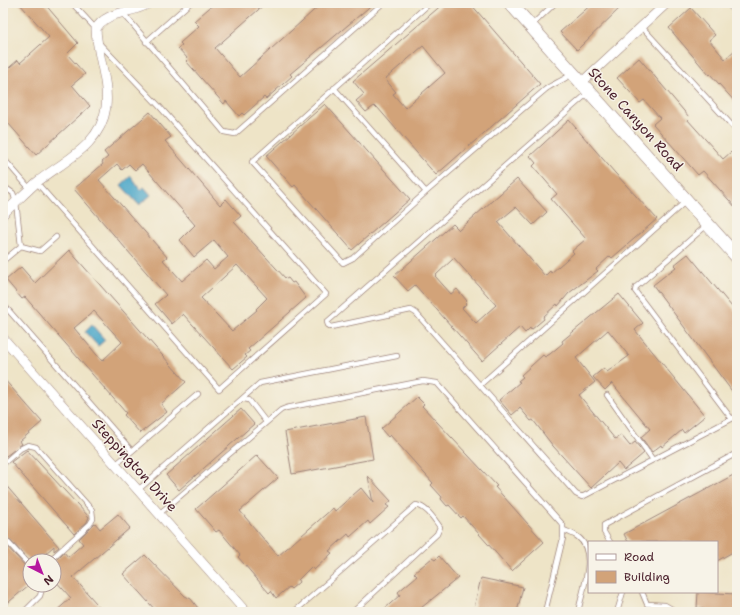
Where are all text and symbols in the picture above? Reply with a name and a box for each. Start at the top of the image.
street label: Stone Canyon Road [585,63,687,175]
street label: Steppington Drive [88,415,182,515]
legend [588,541,718,593]
text: Road [624,549,655,565]
north arrow [22,553,62,593]
text: Building [624,569,670,585]
text: N [40,572,57,589]

